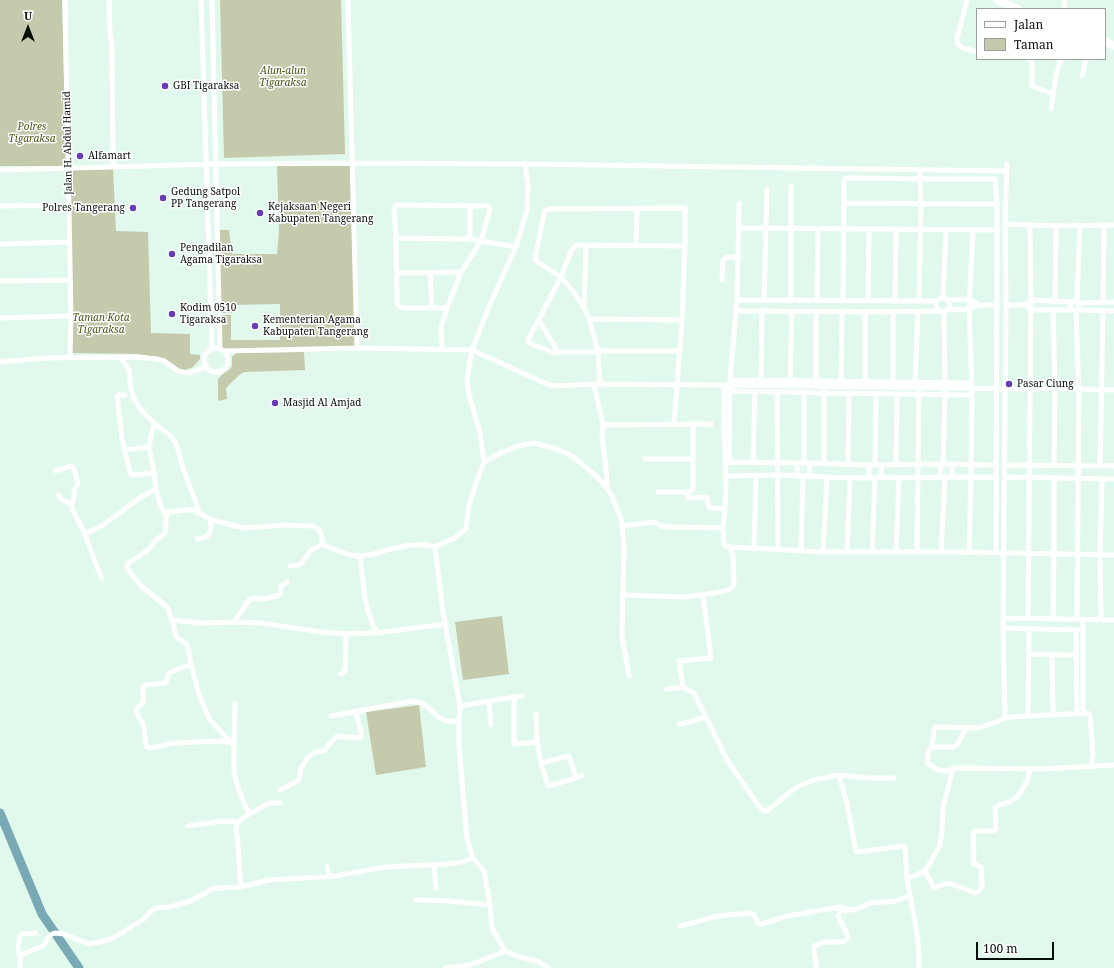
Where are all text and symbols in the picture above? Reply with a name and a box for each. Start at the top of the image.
north arrow [8,8,48,48]
text: U [24,8,32,23]
legend [976,8,1106,60]
text: Jalan [1014,16,1043,33]
text: Taman [1014,36,1054,53]
park label: Alun-alun Tigaraksa [260,65,306,88]
place label: GBI Tigaraksa [173,80,239,92]
marker: GBI Tigaraksa [160,81,170,91]
street label: Jalan H. Abdul Hamid [61,91,75,195]
park label: Polres Tigaraksa [9,121,55,144]
place label: Alfamart [88,150,131,162]
marker: Alfamart [75,151,85,161]
place label: Gedung Satpol PP Tangerang [171,186,240,210]
marker: Gedung Satpol PP Tangerang [158,193,168,203]
place label: Kejaksaan Negeri Kabupaten Tangerang [268,201,373,224]
place label: Polres Tangerang [42,202,125,214]
marker: Polres Tangerang [128,203,138,213]
marker: Kejaksaan Negeri Kabupaten Tangerang [255,208,265,218]
place label: Pengadilan Agama Tigaraksa [180,242,262,266]
marker: Pengadilan Agama Tigaraksa [167,249,177,259]
place label: Kodim 0510 Tigaraksa [180,302,236,326]
marker: Kodim 0510 Tigaraksa [167,309,177,319]
park label: Taman Kota Tigaraksa [73,312,129,336]
place label: Kementerian Agama Kabupaten Tangerang [263,314,368,338]
marker: Kementerian Agama Kabupaten Tangerang [250,321,260,331]
place label: Pasar Ciung [1017,378,1074,390]
marker: Pasar Ciung [1004,379,1014,389]
place label: Masjid Al Amjad [283,397,361,409]
marker: Masjid Al Amjad [270,398,280,408]
scale bar [978,934,1056,960]
text: 100 m [983,940,1018,957]

